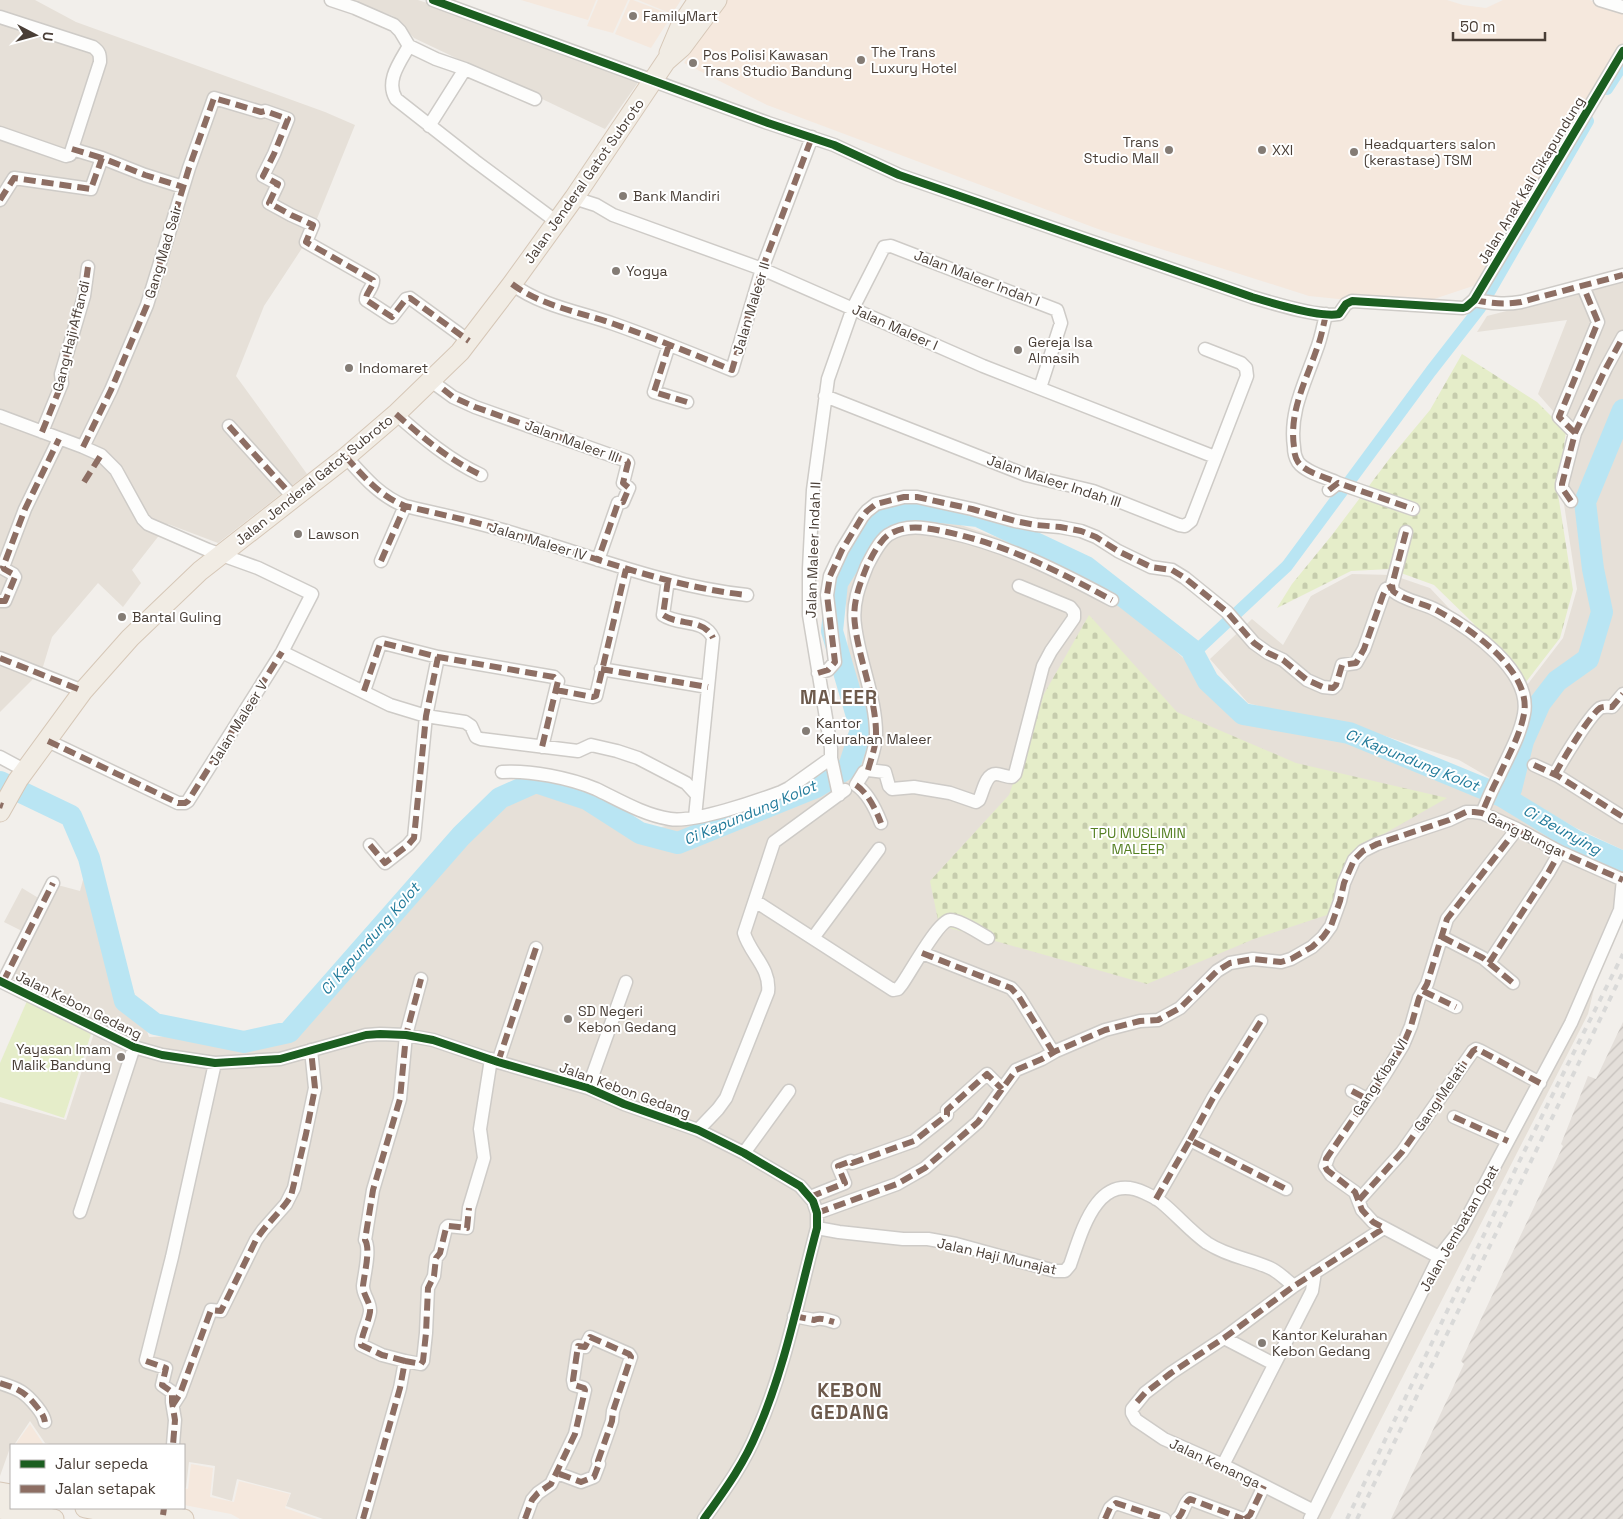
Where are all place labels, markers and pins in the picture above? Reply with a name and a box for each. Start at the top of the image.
place label: FamilyMart [643,7,718,25]
marker: FamilyMart [627,10,639,22]
place label: The Trans Luxury Hotel [871,43,957,77]
place label: Pos Polisi Kawasan Trans Studio Bandung [703,46,852,80]
marker: The Trans Luxury Hotel [855,54,867,66]
marker: Pos Polisi Kawasan Trans Studio Bandung [687,57,699,69]
place label: Trans Studio Mall [1084,133,1159,167]
place label: Headquarters salon (kerastase) TSM [1364,135,1496,169]
place label: XXI [1272,141,1293,159]
marker: Trans Studio Mall [1163,144,1175,156]
marker: XXI [1256,144,1268,156]
marker: Headquarters salon (kerastase) TSM [1348,146,1360,158]
place label: Bank Mandiri [633,187,720,205]
marker: Bank Mandiri [617,190,629,202]
place label: Yogya [626,262,668,280]
marker: Yogya [610,265,622,277]
place label: Gereja Isa Almasih [1028,333,1093,367]
marker: Gereja Isa Almasih [1012,344,1024,356]
place label: Indomaret [359,359,428,377]
marker: Indomaret [343,362,355,374]
place label: Lawson [308,525,359,543]
marker: Lawson [292,528,304,540]
place label: Bantal Guling [132,608,221,626]
marker: Bantal Guling [116,611,128,623]
place label: Kantor Kelurahan Maleer [816,714,932,748]
marker: Kantor Kelurahan Maleer [800,725,812,737]
place label: SD Negeri Kebon Gedang [578,1002,677,1036]
marker: SD Negeri Kebon Gedang [562,1013,574,1025]
place label: Yayasan Imam Malik Bandung [12,1040,111,1074]
marker: Yayasan Imam Malik Bandung [115,1051,127,1063]
place label: Kantor Kelurahan Kebon Gedang [1272,1326,1388,1360]
marker: Kantor Kelurahan Kebon Gedang [1256,1337,1268,1349]

